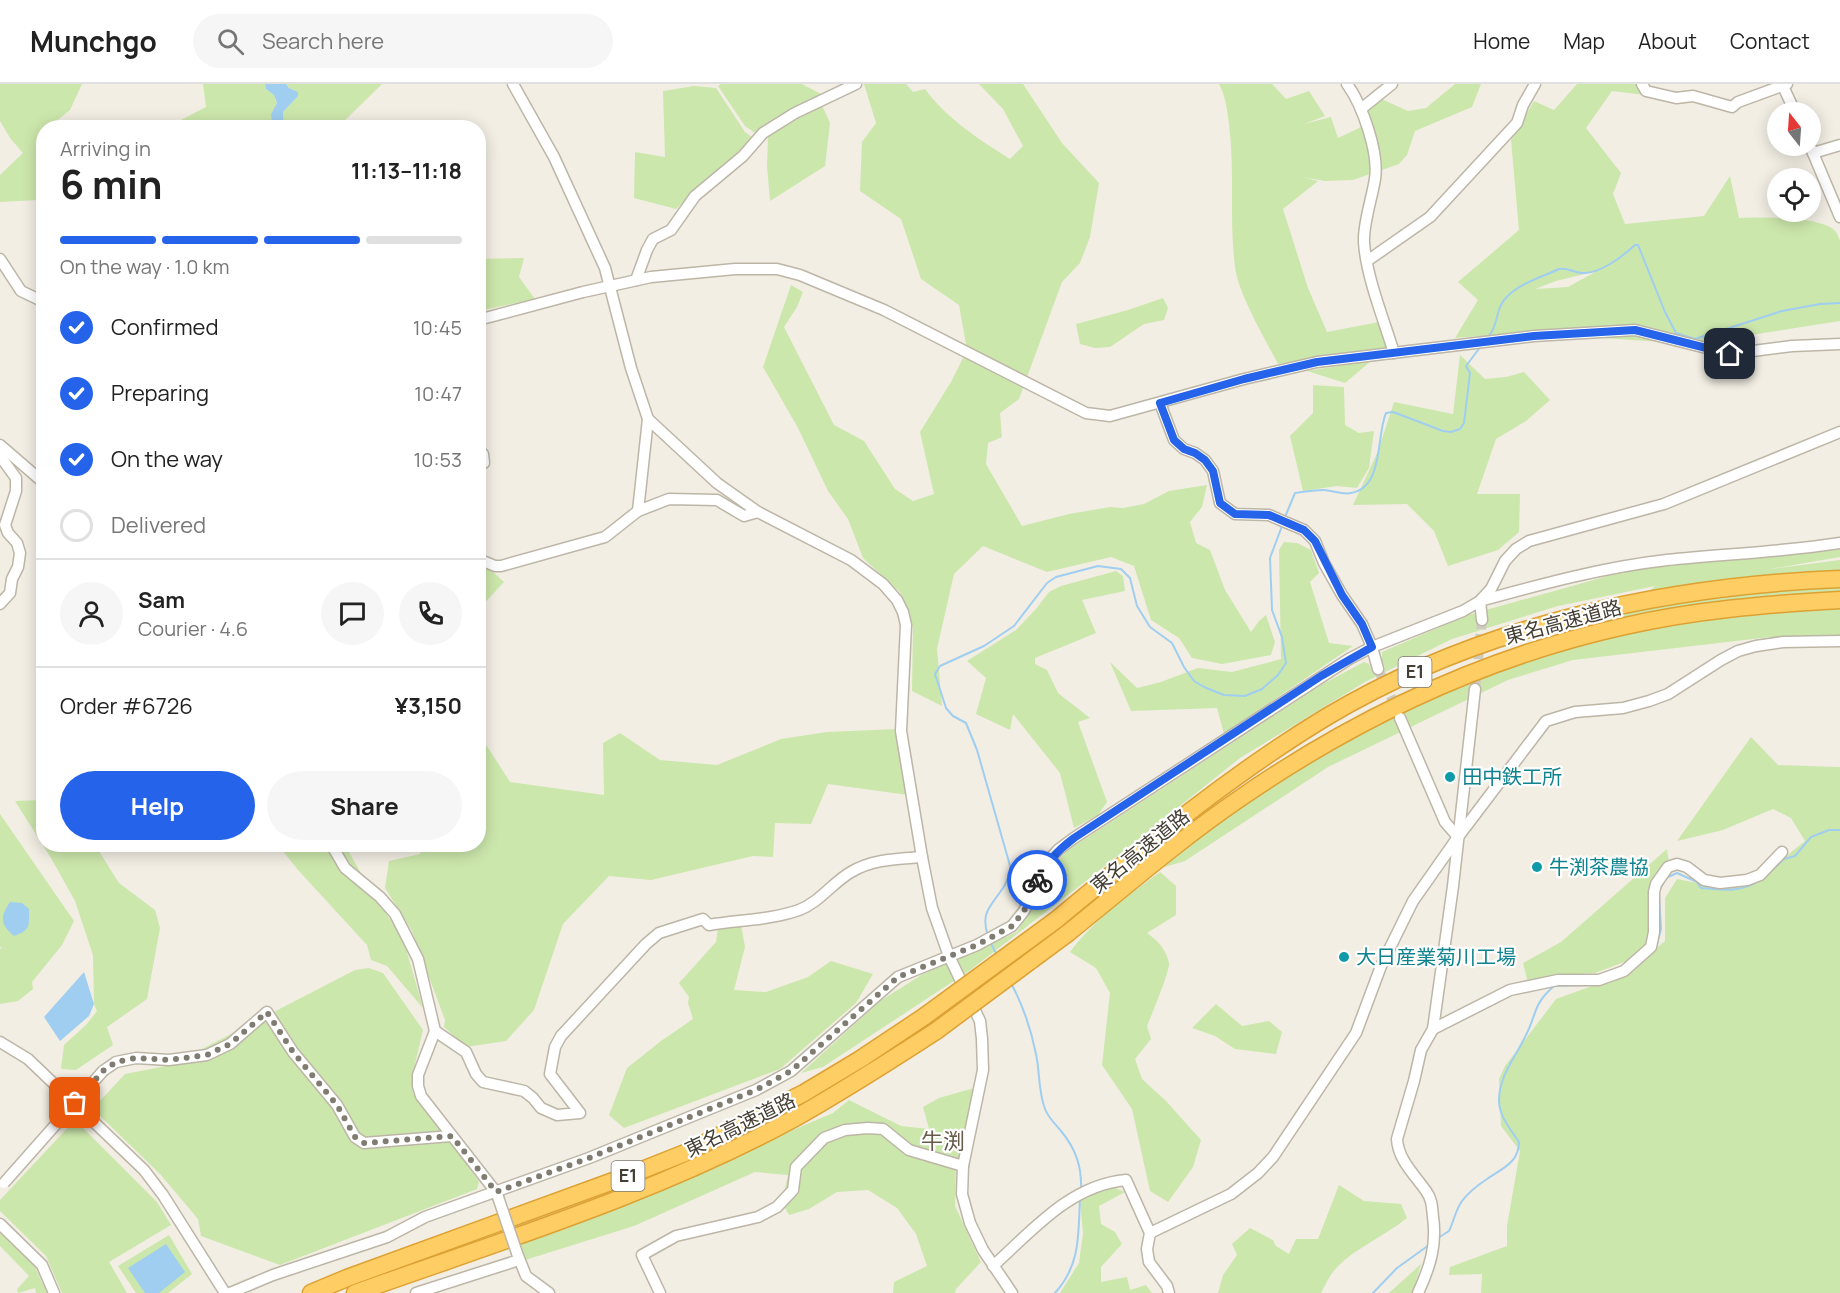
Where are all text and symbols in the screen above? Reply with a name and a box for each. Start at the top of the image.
search box [193,14,613,68]
text: Munchgo [30,22,157,60]
icon: search [214,25,247,58]
text: Search here [262,26,384,56]
text: Home [1473,27,1530,55]
text: Map [1563,27,1605,55]
text: About [1638,27,1697,55]
text: Contact [1730,27,1810,55]
north arrow [1767,102,1821,156]
map controls [1767,102,1821,222]
text: Arriving in [60,135,151,162]
text: 11:13–11:18 [351,156,462,186]
text: 6 min [60,157,162,211]
button: locate [1767,168,1821,222]
text: On the way · 1.0 km [60,253,229,280]
icon: check [60,311,93,344]
text: Confirmed [111,312,219,342]
text: 10:45 [413,314,462,341]
pin [1704,328,1755,379]
icon: home [1713,337,1746,370]
icon: check [60,377,93,410]
text: Preparing [111,378,209,408]
text: 10:47 [414,380,462,407]
icon: check [60,443,93,476]
text: On the way [111,444,223,474]
text: 10:53 [413,446,462,473]
text: Delivered [111,510,206,540]
button: person [60,582,123,645]
button: chat [321,582,384,645]
button: phone [399,582,462,645]
text: Sam [138,585,185,615]
street label: 東名高速道路 [1501,593,1624,650]
text: Courier · 4.6 [138,615,248,642]
road number: E1 [1398,657,1432,687]
text: Order #6726 [60,691,193,721]
text: ¥3,150 [395,691,462,721]
place label: 田中鉄工所 [1462,763,1562,790]
marker: 田中鉄工所 [1443,770,1457,784]
button: Help [60,771,255,840]
button: Share [267,771,462,840]
street label: 東名高速道路 [1085,802,1195,899]
courier [1007,850,1067,910]
place label: 牛渕茶農協 [1549,853,1649,880]
marker: 牛渕茶農協 [1530,860,1544,874]
icon: bike [1021,864,1054,897]
place label: 大日産業菊川工場 [1356,943,1516,970]
marker: 大日産業菊川工場 [1337,950,1351,964]
pin [49,1077,100,1128]
icon: bag [58,1086,91,1119]
street label: 東名高速道路 [680,1086,800,1163]
district label: 牛渕 [921,1126,965,1156]
road number: E1 [612,1161,644,1191]

